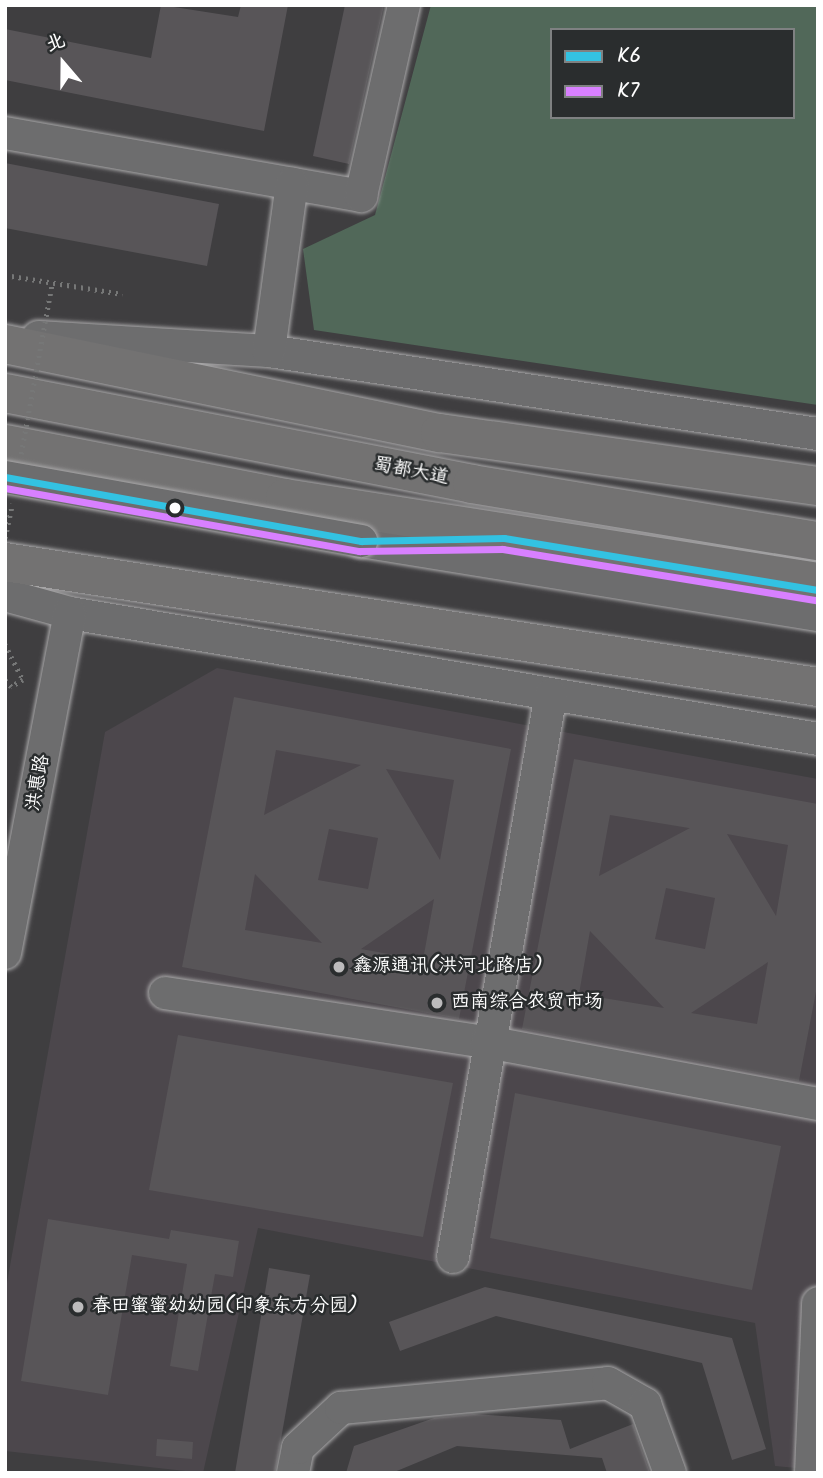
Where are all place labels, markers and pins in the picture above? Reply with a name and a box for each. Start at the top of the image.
unlabelled marker [168,501,182,515]
place label: 鑫源通讯(洪河北路店) [353,956,543,978]
marker: 鑫源通讯(洪河北路店) [331,959,347,975]
place label: 西南综合农贸市场 [451,992,603,1014]
marker: 西南综合农贸市场 [429,995,445,1011]
place label: 春田蜜蜜幼幼园(印象东方分园) [92,1296,358,1318]
marker: 春田蜜蜜幼幼园(印象东方分园) [70,1299,86,1315]

